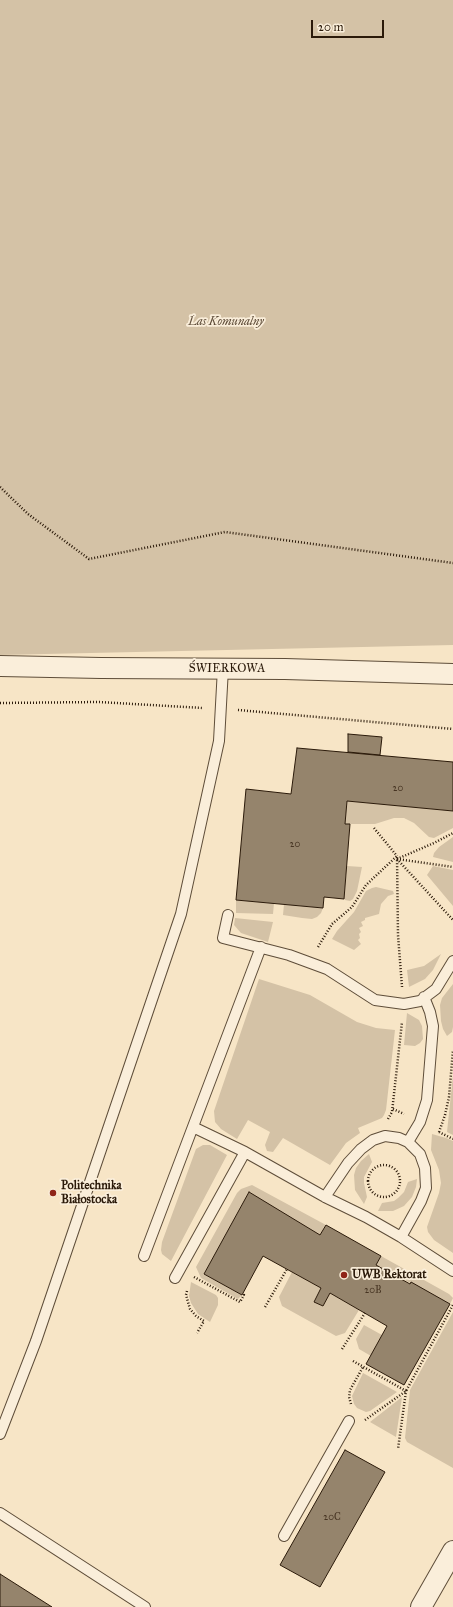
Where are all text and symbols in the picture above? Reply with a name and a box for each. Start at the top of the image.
scale bar [313,12,386,38]
text: 20 m [318,20,344,34]
park label: Las Komunalny [188,315,264,329]
street label: ŚWIERKOWA [189,662,265,676]
house number: 20 [393,783,403,795]
house number: 20 [290,839,300,851]
place label: Politechnika Białostocka [61,1179,122,1207]
marker: Politechnika Białostocka [48,1188,58,1198]
place label: UWB Rektorat [352,1268,426,1282]
marker: UWB Rektorat [339,1270,349,1280]
house number: 20B [364,1285,382,1297]
house number: 20C [323,1512,341,1524]

